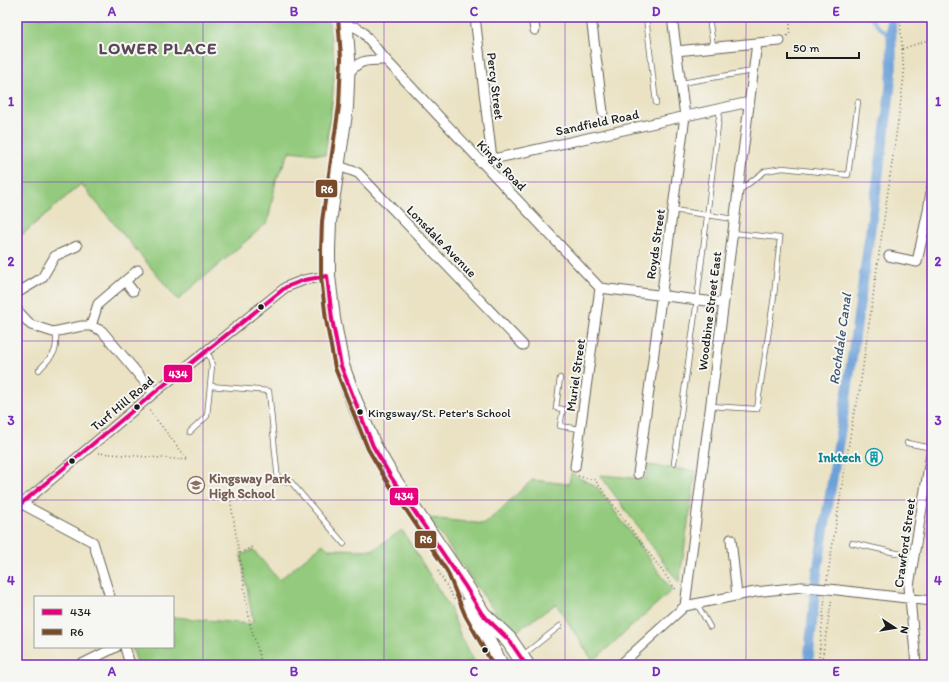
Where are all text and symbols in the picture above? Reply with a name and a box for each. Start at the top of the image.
text: A [107,4,117,19]
text: B [290,4,299,19]
text: C [470,4,479,19]
text: D [652,4,661,19]
text: E [832,4,840,19]
scale bar [787,34,859,60]
district label: LOWER PLACE [99,38,217,58]
text: 50 m [793,41,819,55]
street label: Percy Street [484,52,507,121]
text: 1 [8,94,14,109]
text: 1 [935,94,941,109]
street label: Sandfield Road [554,106,640,139]
street label: King's Road [474,137,530,194]
line badge: R6 [315,179,338,198]
text: R6 [321,183,333,196]
street label: Lonsdale Avenue [404,202,480,280]
street label: Royds Street [643,208,668,280]
street label: Woodbine Street East [695,251,724,371]
text: 2 [8,254,15,269]
text: 2 [935,254,942,269]
water label: Rochdale Canal [826,291,855,386]
unlabelled marker [256,302,266,312]
street label: Muriel Street [563,338,588,412]
line badge: 434 [163,364,193,383]
text: 434 [168,368,188,381]
street label: Turf Hill Road [88,373,157,434]
unlabelled marker [132,402,142,412]
place label: Kingsway/St. Peter's School [368,406,511,420]
marker: Kingsway/St. Peter's School [355,407,365,417]
text: 3 [7,413,15,428]
text: 3 [934,413,942,428]
building icon: Inktech [864,447,884,467]
place label: Inktech [818,450,861,465]
unlabelled marker [67,456,77,466]
place label: Kingsway Park High School [209,471,291,502]
school or university icon: Kingsway Park High School [186,475,206,495]
line badge: 434 [389,487,419,506]
text: 434 [394,490,414,503]
street label: Crawford Street [891,497,918,589]
line badge: R6 [414,530,437,549]
text: R6 [420,533,432,546]
text: 4 [7,573,15,588]
text: 4 [934,573,942,588]
legend [34,596,174,648]
text: 434 [70,605,91,619]
north arrow [875,608,915,648]
text: R6 [70,625,84,639]
text: N [897,625,911,635]
unlabelled marker [480,645,490,655]
text: A [107,664,117,679]
text: B [290,664,299,679]
text: C [470,664,479,679]
text: D [652,664,661,679]
text: E [832,664,840,679]

